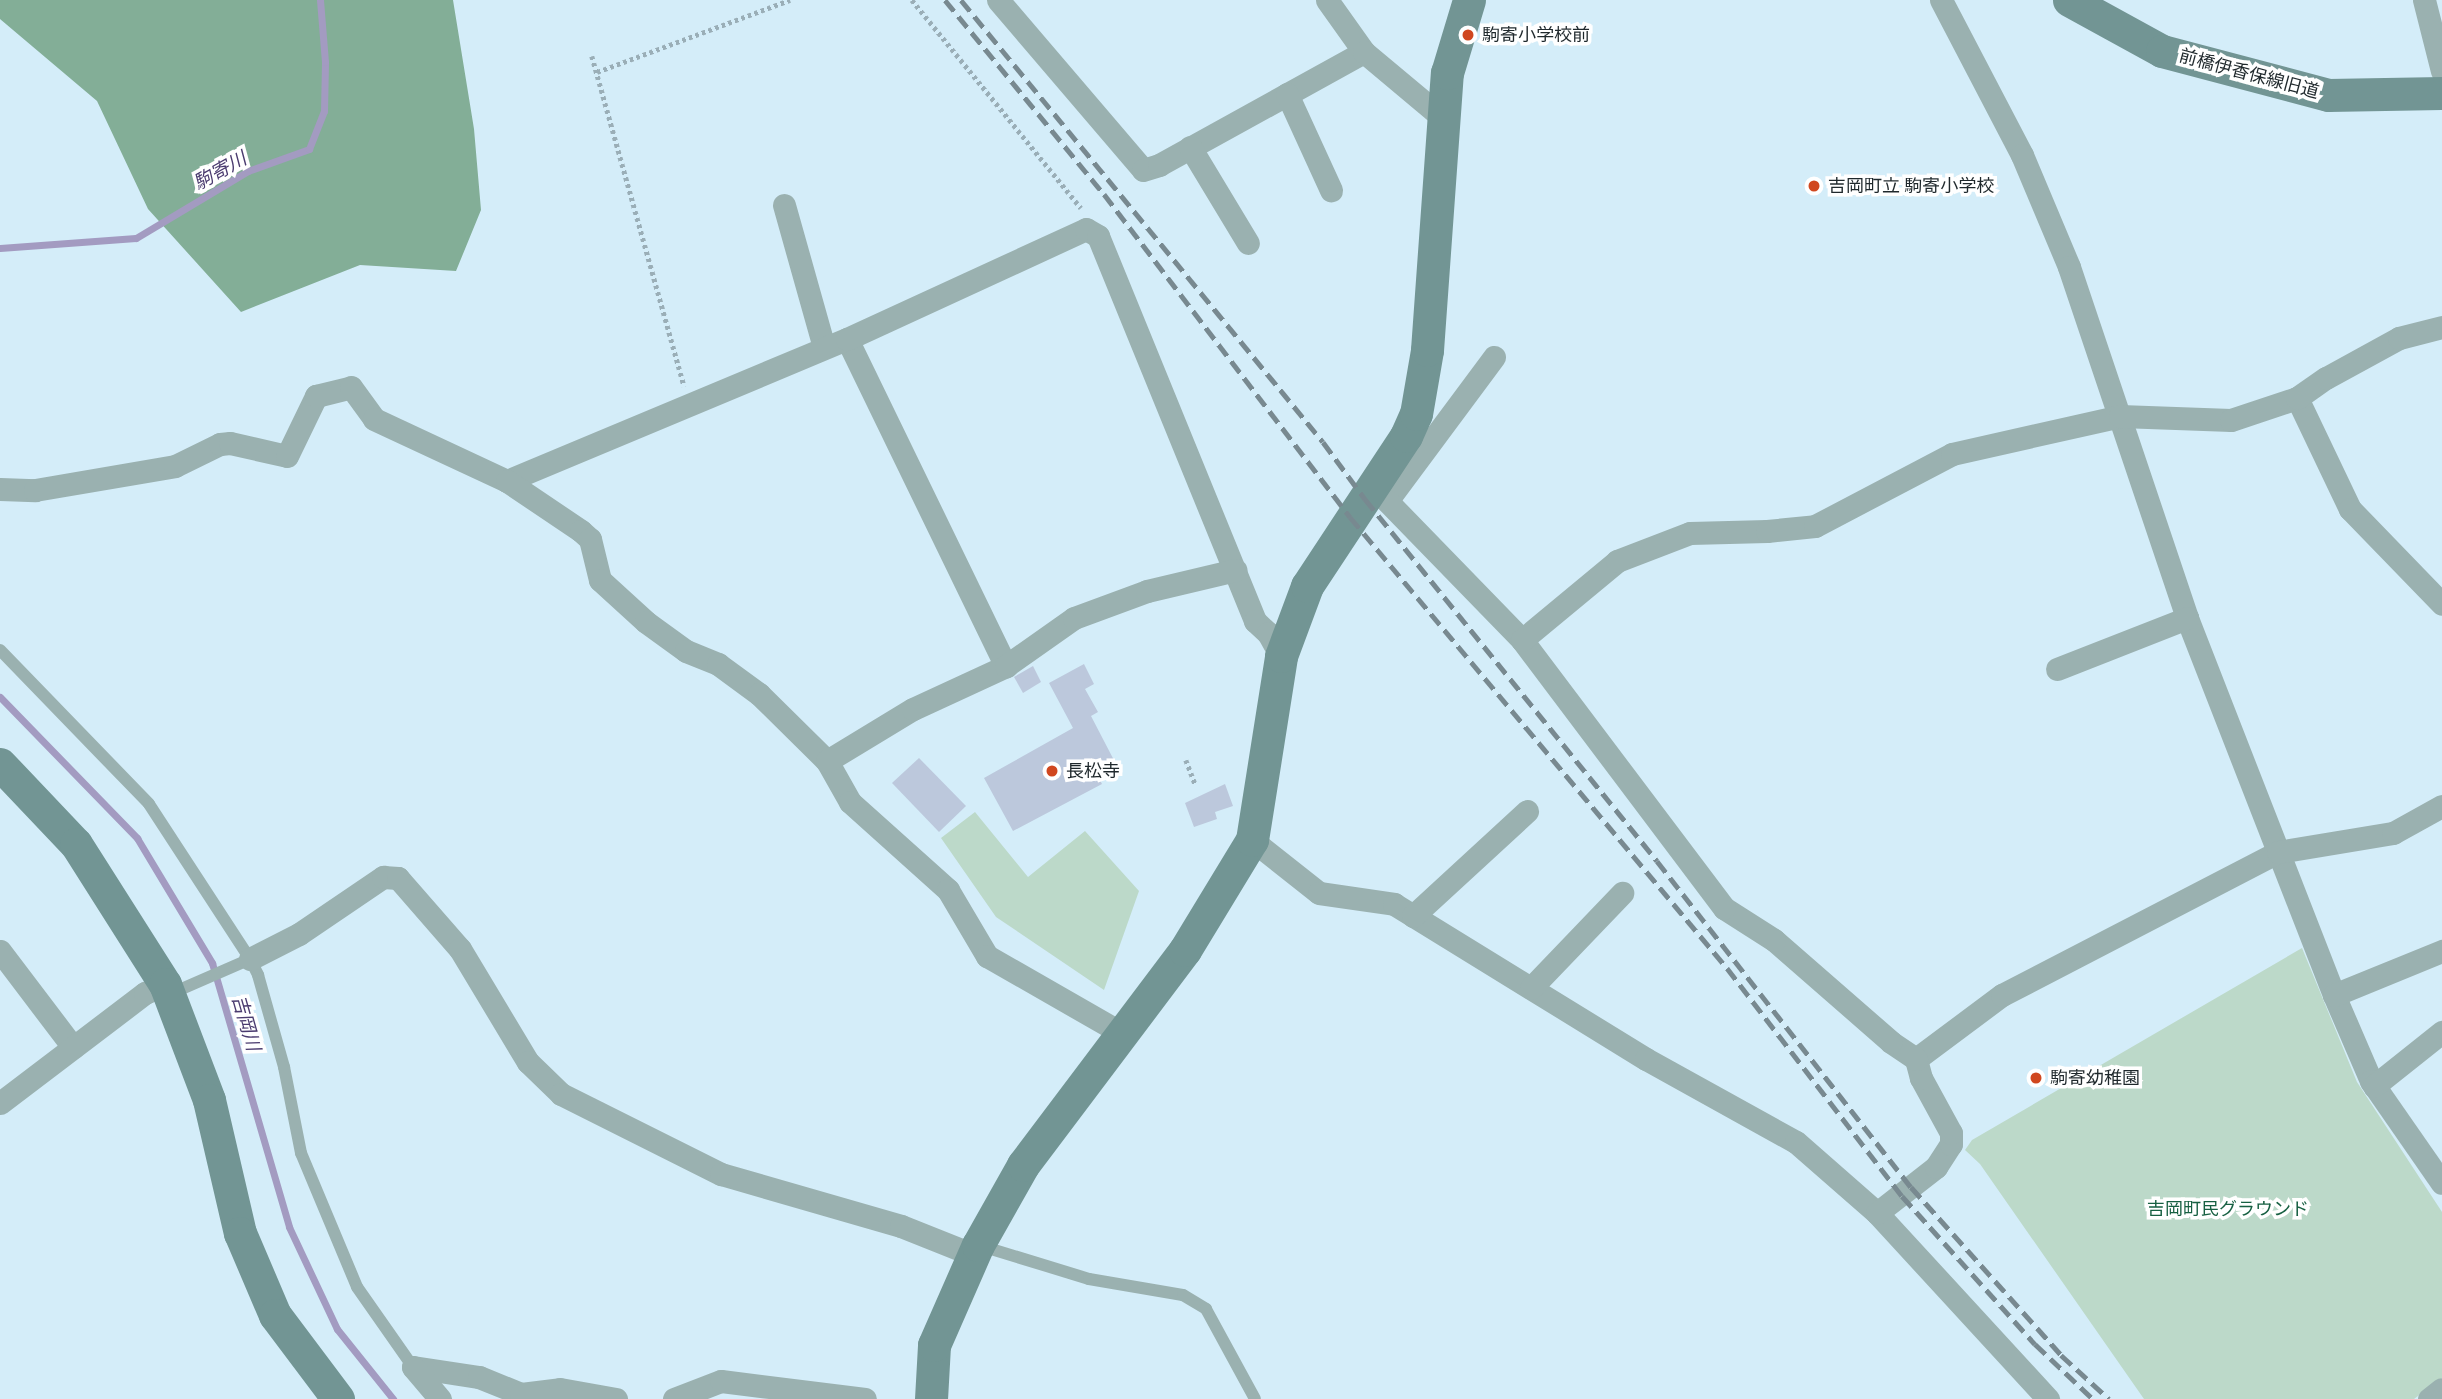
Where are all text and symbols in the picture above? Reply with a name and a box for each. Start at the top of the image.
place label: 駒寄小学校前 [1482,24,1590,46]
marker: 駒寄小学校前 [1460,27,1476,43]
street label: 前橋伊香保線旧道 [2177,45,2321,103]
water label: 駒寄川 [190,147,250,195]
place label: 吉岡町立 駒寄小学校 [1828,175,1994,197]
marker: 吉岡町立 駒寄小学校 [1806,178,1822,194]
place label: 長松寺 [1066,760,1120,782]
marker: 長松寺 [1044,763,1060,779]
water label: 吉岡川 [227,992,265,1054]
place label: 駒寄幼稚園 [2050,1067,2140,1089]
marker: 駒寄幼稚園 [2028,1070,2044,1086]
park label: 吉岡町民グラウンド [2147,1198,2309,1220]

